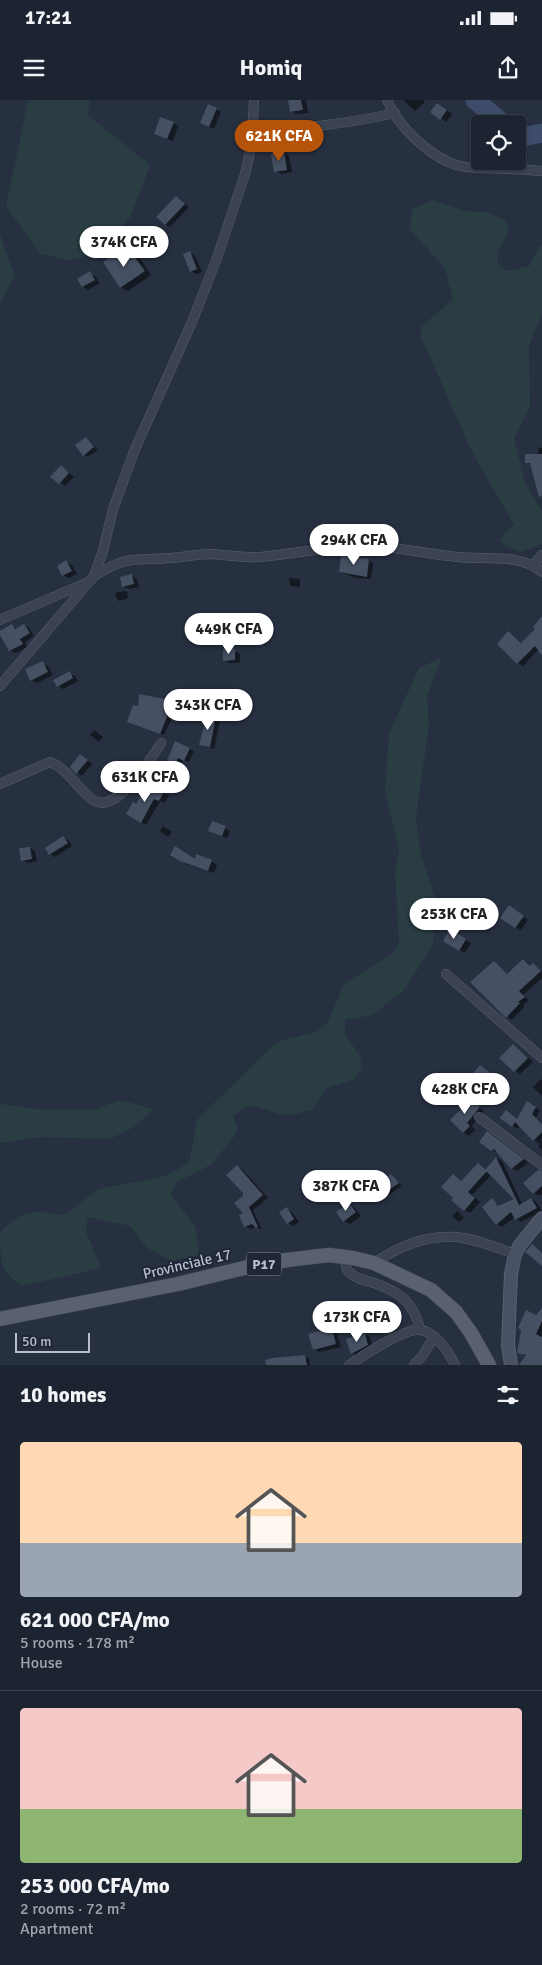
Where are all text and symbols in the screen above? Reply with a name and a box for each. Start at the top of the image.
text: 17:21 [25,6,72,30]
icon: menu [20,54,48,82]
text: Homiq [240,54,302,81]
icon: share [494,54,522,82]
map controls [471,115,526,170]
button: locate [471,115,526,170]
pin: 621K CFA [227,120,331,162]
text: 621K CFA [246,126,312,146]
pin: 374K CFA [72,226,176,268]
text: 374K CFA [91,232,157,252]
pin: 294K CFA [302,524,406,566]
text: 294K CFA [321,530,387,550]
pin: 449K CFA [177,612,281,655]
text: 449K CFA [196,619,262,639]
pin: 343K CFA [156,688,260,731]
text: 343K CFA [175,695,241,715]
pin: 631K CFA [93,760,197,803]
text: 631K CFA [112,767,178,787]
pin: 253K CFA [402,898,506,940]
text: 253K CFA [421,904,487,924]
pin: 428K CFA [413,1072,517,1115]
text: 428K CFA [432,1079,498,1099]
pin: 387K CFA [294,1170,398,1212]
text: 387K CFA [313,1176,379,1196]
street label: Provinciale 17 [141,1245,233,1283]
road number: P17 [246,1252,282,1276]
pin: 173K CFA [305,1300,409,1343]
text: 173K CFA [324,1307,390,1327]
scale bar [15,1330,90,1353]
text: 50 m [22,1333,51,1350]
icon: filters [494,1381,522,1409]
text: 10 homes [20,1382,106,1408]
icon: home [226,1475,316,1565]
text: 621 000 CFA/mo [20,1607,170,1633]
text: 5 rooms · 178 m² [20,1633,135,1653]
text: House [20,1653,63,1673]
icon: home [226,1740,316,1830]
text: 253 000 CFA/mo [20,1873,170,1899]
text: 2 rooms · 72 m² [20,1899,126,1919]
text: Apartment [20,1919,93,1939]

